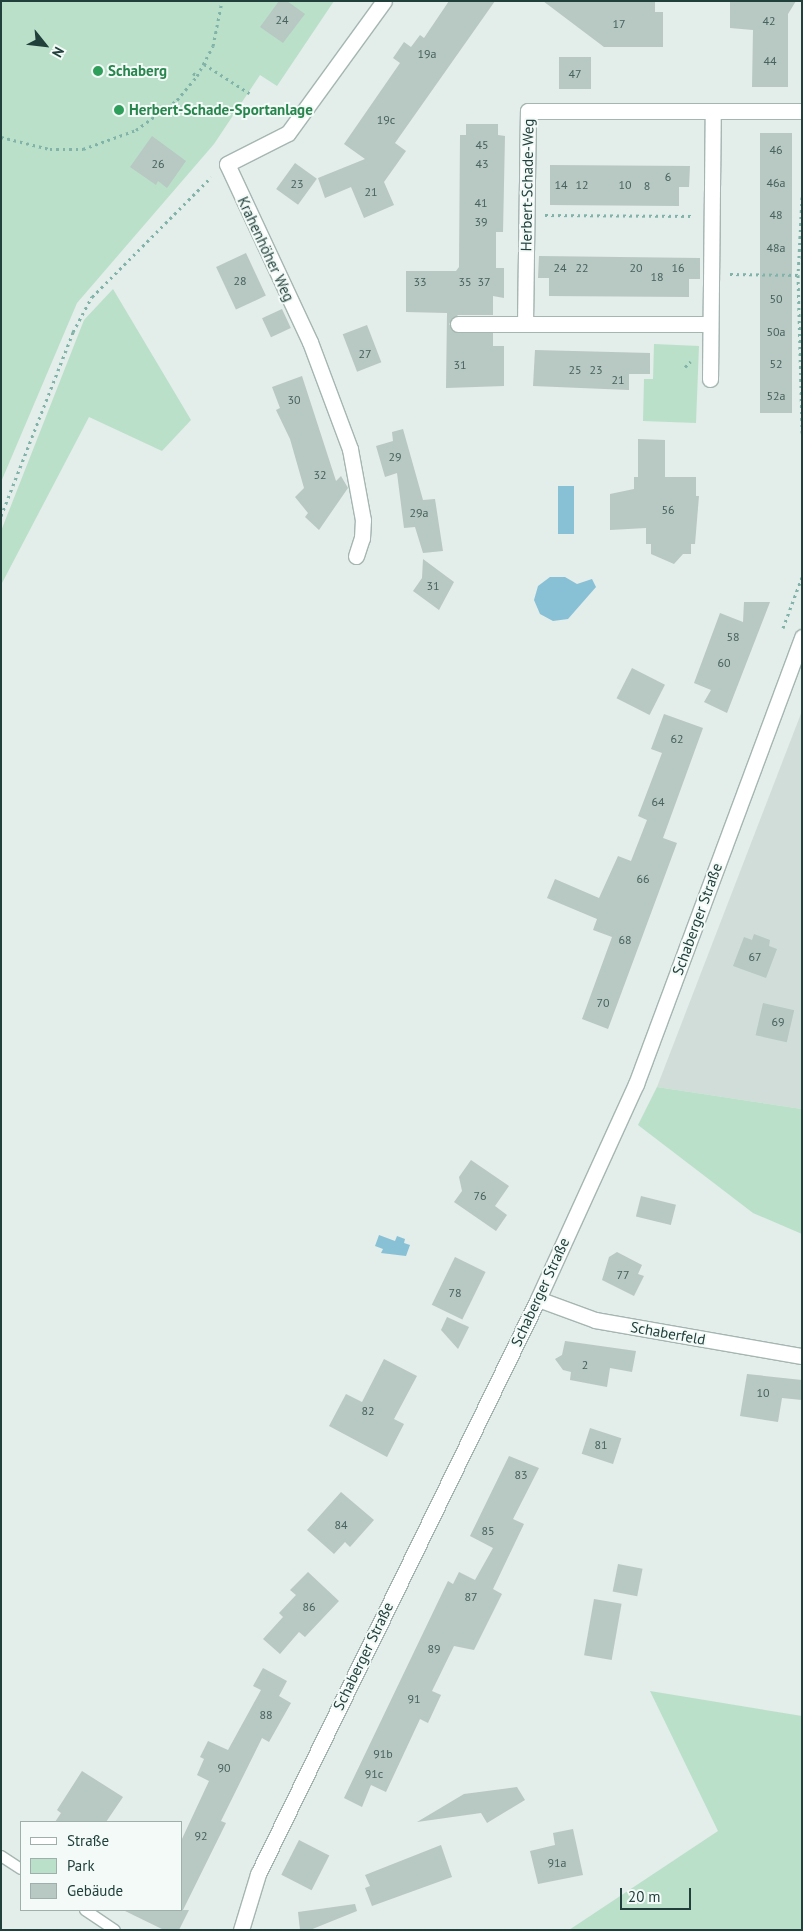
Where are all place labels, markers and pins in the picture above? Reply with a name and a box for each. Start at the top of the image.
place label: Schaberg [108,62,167,80]
marker: Schaberg [92,65,104,77]
place label: Herbert-Schade-Sportanlage [129,101,313,119]
marker: Herbert-Schade-Sportanlage [113,104,125,116]

